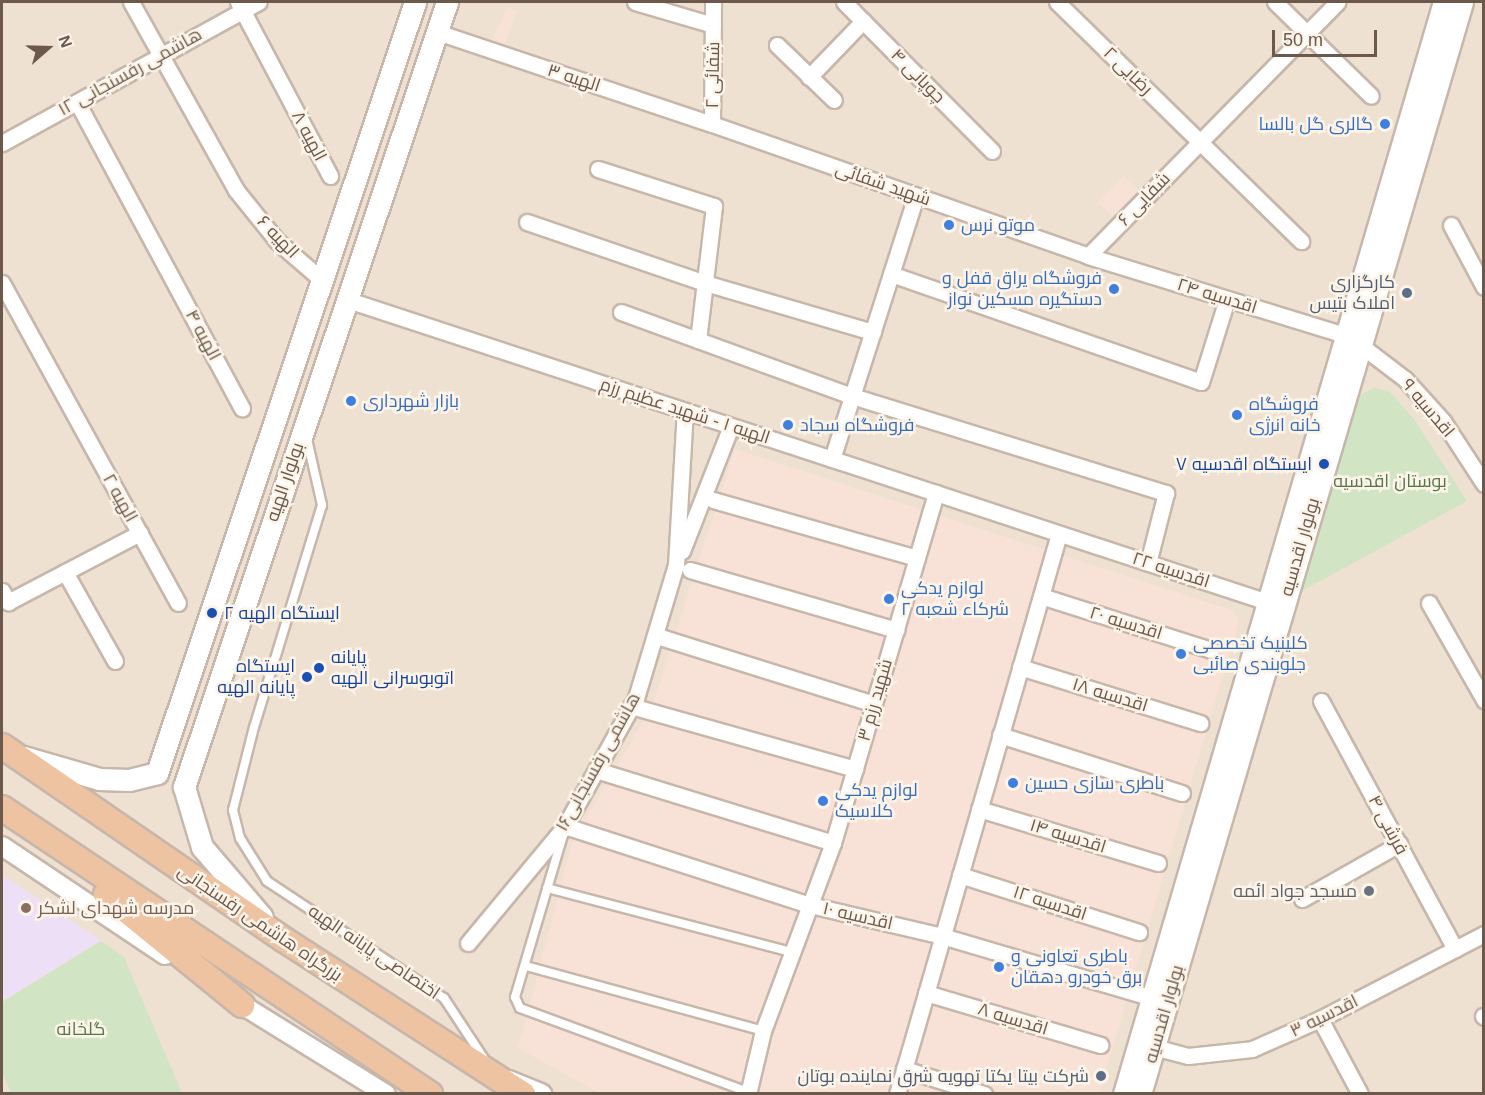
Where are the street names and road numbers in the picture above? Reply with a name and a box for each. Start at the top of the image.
street label: هاشمی رفسنجانی ۱۲ [54,24,206,120]
street label: شفائی ۲ [702,41,724,109]
street label: رضایی ۲ [1099,42,1157,100]
street label: چوپانی ۴ [886,44,950,108]
street label: الهیه ۳ [545,59,603,97]
street label: الهیه ۸ [287,107,331,165]
street label: شهید شفائی [833,158,933,210]
street label: شفایی ۶ [1113,168,1175,230]
street label: الهیه ۶ [253,211,303,263]
street label: اقدسیه ۲۴ [1174,274,1260,318]
street label: الهیه ۴ [181,306,225,364]
street label: الهیه ۱ - شهید عظیم رزم [597,373,773,449]
street label: اقدسیه ۹ [1397,374,1459,442]
street label: بولوار الهیه [261,439,309,525]
street label: الهیه ۲ [98,470,142,526]
street label: بولوار اقدسیه [1276,495,1324,599]
street label: اقدسیه ۲۲ [1130,547,1212,593]
street label: اقدسیه ۲۰ [1087,602,1165,644]
street label: شهید رزم ۳ [853,656,897,744]
street label: اقدسیه ۱۸ [1070,673,1150,717]
street label: هاشمی رفسنجانی۱۶ [551,689,645,835]
street label: فرشی ۴ [1363,792,1413,858]
street label: اقدسیه ۱۴ [1027,814,1109,858]
street label: بزرگراه هاشمی رفسنجانی [174,860,346,986]
street label: اقدسیه ۱۲ [1011,881,1089,925]
street label: اقدسیه ۱۰ [821,897,895,935]
street label: اختصاصی پایانه الهیه [304,900,444,1004]
street label: بولوار اقدسیه [1140,962,1188,1066]
street label: اقدسیه ۳ [1286,990,1362,1042]
street label: اقدسیه ۸ [975,998,1051,1040]

